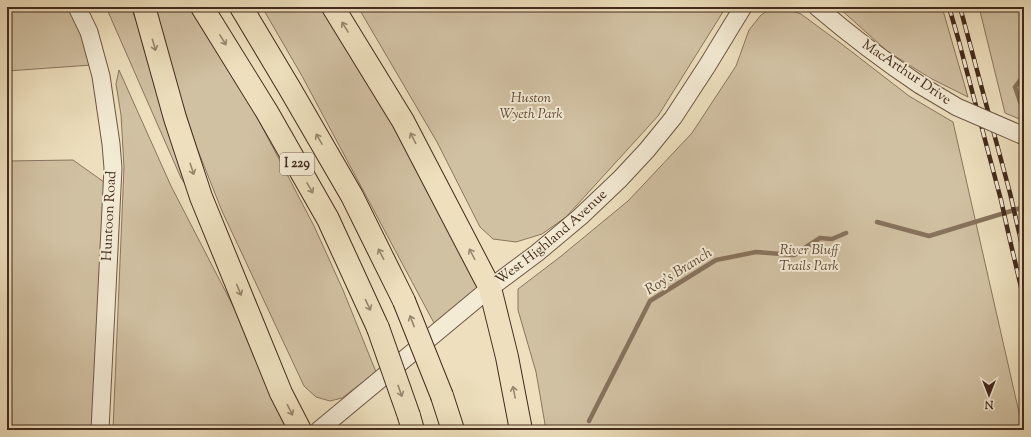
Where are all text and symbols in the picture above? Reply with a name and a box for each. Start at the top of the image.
one-way arrow [341,21,349,33]
one-way arrow [219,34,227,46]
street label: MacArthur Drive [857,36,955,110]
one-way arrow [151,38,158,51]
park label: Huston Wyeth Park [499,89,563,125]
one-way arrow [408,132,416,144]
one-way arrow [315,133,323,145]
road number: I 229 [280,153,314,175]
one-way arrow [189,162,196,175]
street label: Huntoon Road [98,170,122,262]
one-way arrow [307,182,315,194]
street label: West Highland Avenue [492,186,612,290]
park label: River Bluff Trails Park [779,241,840,277]
water label: Roy's Branch [641,243,717,301]
one-way arrow [377,248,384,260]
one-way arrow [468,248,475,260]
one-way arrow [236,283,244,295]
one-way arrow [365,298,372,310]
one-way arrow [408,315,416,327]
north arrow [969,375,1009,415]
one-way arrow [397,384,404,397]
one-way arrow [509,386,517,399]
text: N [984,396,994,412]
one-way arrow [286,403,294,415]

